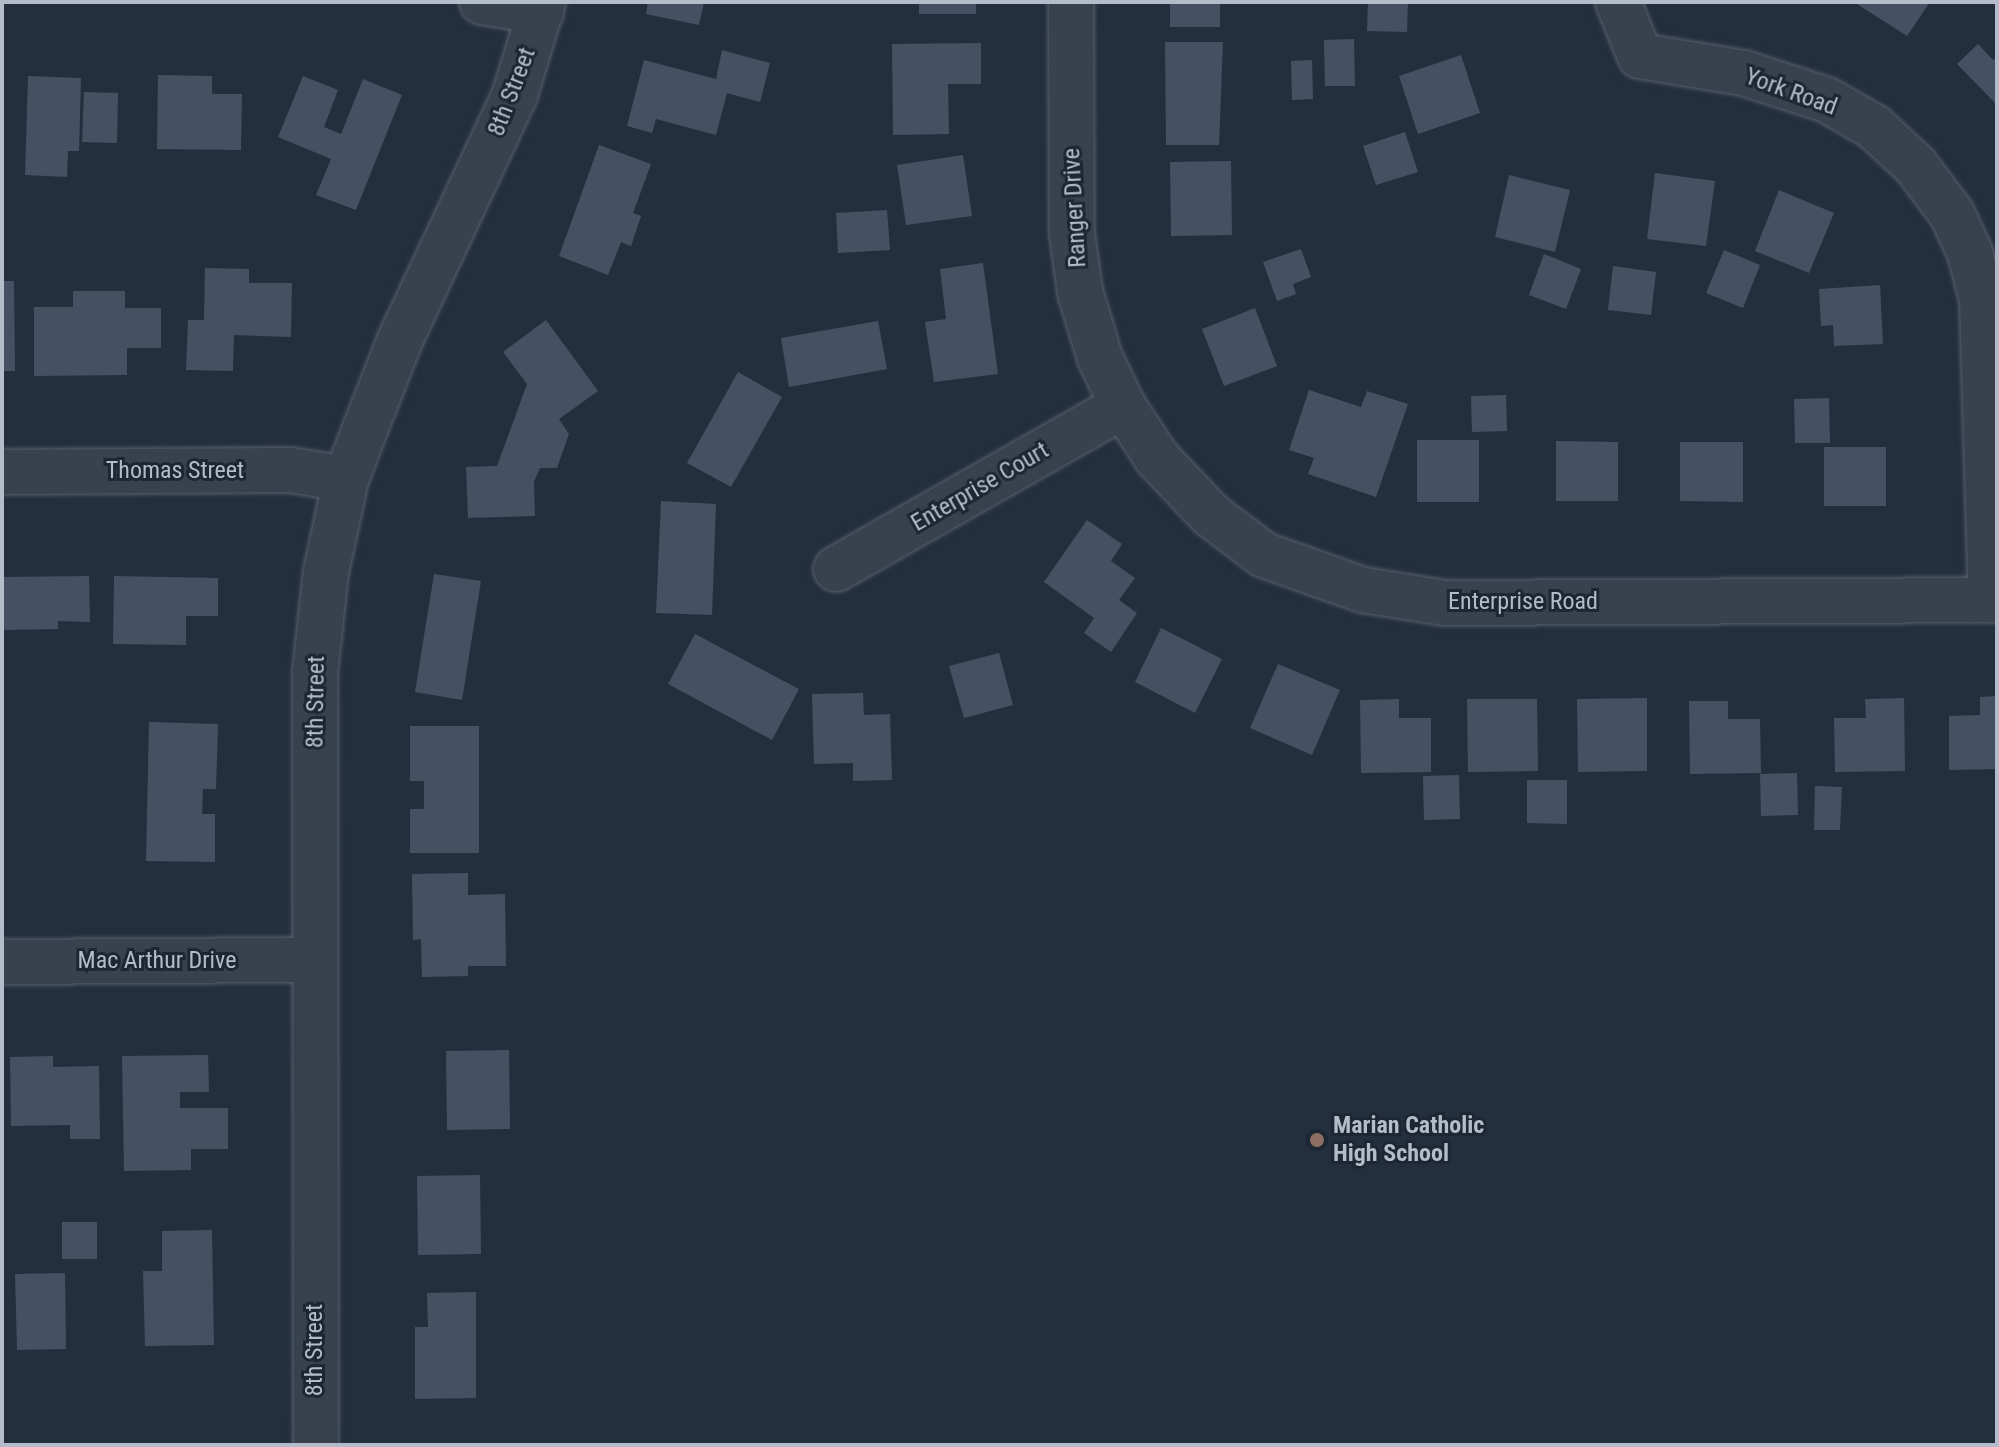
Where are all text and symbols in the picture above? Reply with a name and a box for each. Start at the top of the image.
street label: 8th Street [482,44,542,140]
street label: York Road [1741,62,1841,122]
street label: Ranger Drive [1057,148,1093,268]
street label: Enterprise Court [906,436,1054,538]
street label: Thomas Street [106,457,244,485]
street label: Enterprise Road [1448,588,1598,616]
street label: 8th Street [301,656,331,748]
street label: Mac Arthur Drive [78,947,236,975]
place label: Marian Catholic High School [1333,1112,1484,1168]
marker: Marian Catholic High School [1308,1131,1326,1149]
street label: 8th Street [301,1304,329,1396]

